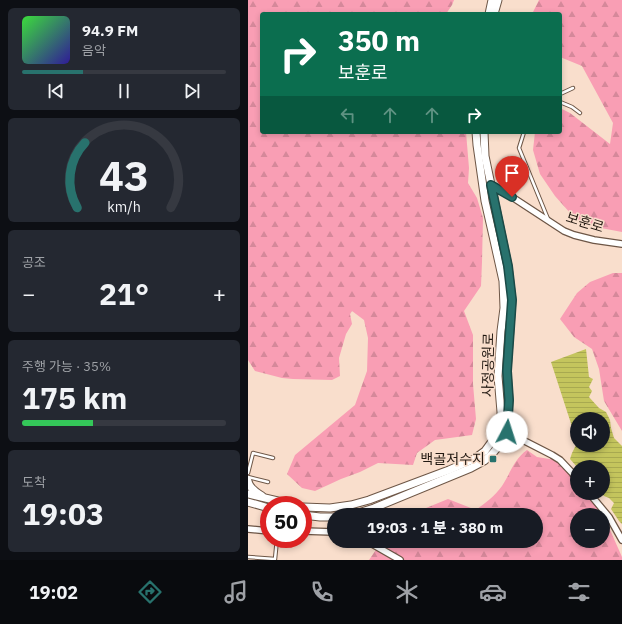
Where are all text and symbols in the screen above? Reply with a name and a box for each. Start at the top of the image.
text: 94.9 FM [82,21,138,40]
text: 350 m [338,22,420,59]
icon: right [272,28,324,80]
text: 음악 [82,42,106,59]
text: 보훈로 [338,61,388,84]
icon: previous [45,80,67,102]
icon: pause [113,80,135,102]
icon: next [181,80,203,102]
icon: left [337,104,359,126]
icon: ahead [379,104,401,126]
icon: ahead [421,104,443,126]
icon: right [463,104,485,126]
text: 43 [99,148,149,202]
pin [495,156,529,197]
icon: arrive [501,162,523,184]
text: km/h [107,197,141,216]
street label: 보훈로 [564,208,606,236]
text: 공조 [22,254,46,271]
text: 21° [99,274,149,313]
text: − [22,279,35,308]
text: + [213,279,226,308]
street label: 사정공원로 [478,333,498,397]
text: 주행 가능 · 35% [22,358,111,375]
text: 175 km [22,378,127,417]
position arrow [486,411,528,453]
map controls [570,412,610,548]
button: sound [570,412,610,452]
place label: 백골저수지 [421,450,485,468]
marker: 백골저수지 [488,454,498,464]
button: + [570,460,610,500]
text: 도착 [22,474,46,491]
text: 19:03 [22,494,104,533]
speed limit sign: 50 [260,496,312,548]
button: − [570,508,610,548]
text: 19:03 · 1 분 · 380 m [367,518,503,537]
icon: directions [136,578,164,606]
icon: music [222,578,250,606]
icon: phone [308,578,336,606]
icon: climate [393,578,421,606]
icon: car [479,578,507,606]
icon: filters [565,578,593,606]
text: 19:02 [29,581,78,604]

